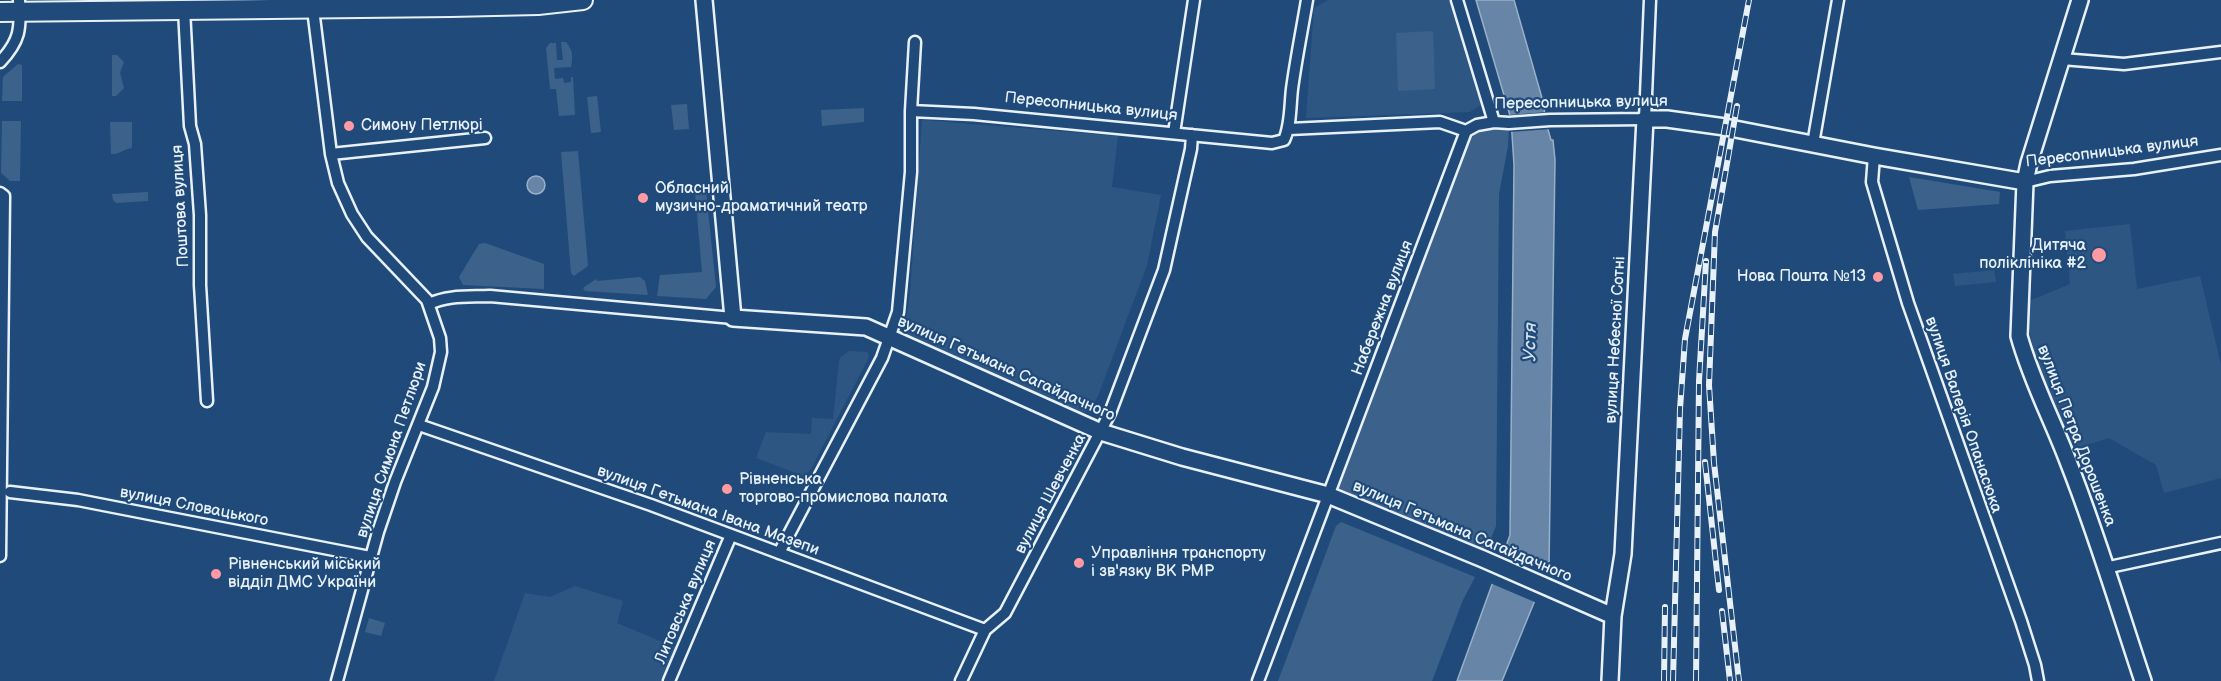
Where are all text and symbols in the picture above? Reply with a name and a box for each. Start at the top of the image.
street label: Пересопницька вулиця [1004,88,1178,126]
street label: Пересопницька вулиця [1494,92,1668,114]
place label: Симону Петлюрі [361,116,483,136]
marker: Симону Петлюрі [342,119,356,133]
street label: Пересопницька вулиця [2025,132,2199,172]
street label: Поштова вулиця [168,144,194,268]
place label: Обласний музично-драматичний театр [655,179,868,217]
marker: Обласний музично-драматичний театр [636,191,650,205]
place label: Дитяча поліклініка #2 [1979,236,2086,274]
street label: Набережна вулиця [1348,238,1418,378]
marker: Дитяча поліклініка #2 [2090,246,2108,264]
street label: вулиця Небесної Сотні [1602,256,1630,424]
place label: Нова Пошта №13 [1737,267,1866,287]
marker: Нова Пошта №13 [1871,270,1885,284]
street label: вулиця Гетьмана Сагайдачного [894,312,1118,426]
street label: вулиця Валерія Опанасюка [1920,314,2006,516]
water label: Устя [1520,322,1542,362]
street label: вулиця Петра Дорошенка [2033,343,2119,529]
street label: вулиця Симона Петлюри [353,359,431,541]
street label: вулиця Шевченка [1011,431,1091,557]
street label: вулиця Гетьмана Івана Мазепи [594,462,822,560]
place label: Рівненська торгово-промислова палата [739,470,948,508]
street label: вулиця Гетьмана Сагайдачного [1350,477,1574,587]
marker: Рівненська торгово-промислова палата [720,482,734,496]
street label: вулиця Словацького [118,483,270,531]
street label: Литовська вулиця [651,537,721,667]
place label: Управління транспорту і зв'язку ВК РМР [1091,544,1266,582]
place label: Рівненський міський відділ ДМС України [228,555,381,593]
marker: Управління транспорту і зв'язку ВК РМР [1072,556,1086,570]
marker: Рівненський міський відділ ДМС України [209,567,223,581]

